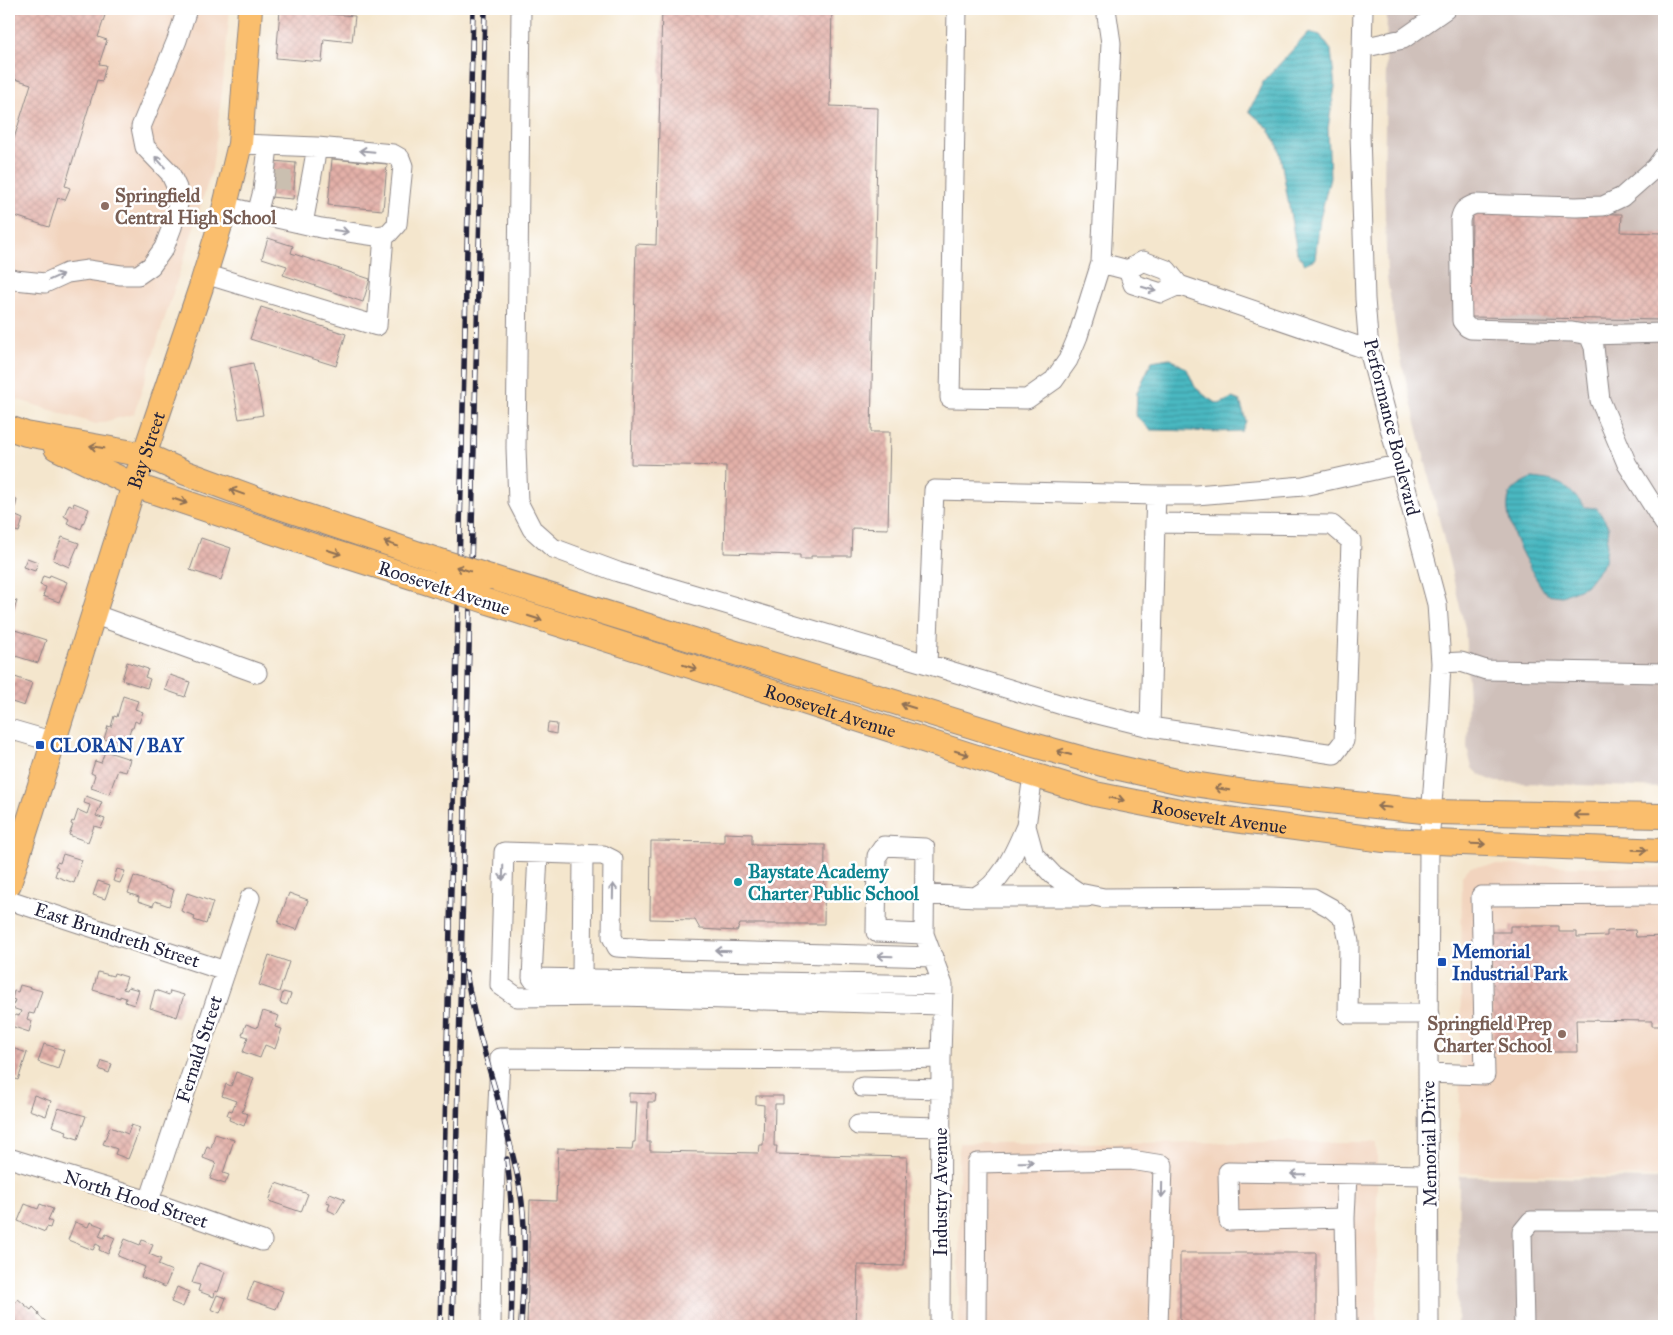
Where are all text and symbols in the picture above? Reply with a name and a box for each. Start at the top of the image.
one-way arrow [360,147,376,156]
one-way arrow [154,155,166,168]
place label: Springfield Central High School [115,184,277,230]
marker: Springfield Central High School [99,200,111,212]
one-way arrow [332,226,348,236]
one-way arrow [48,272,63,282]
one-way arrow [1141,285,1157,295]
street label: Performance Boulevard [1359,336,1425,518]
street label: Bay Street [122,408,170,492]
one-way arrow [90,441,106,451]
one-way arrow [230,487,246,496]
one-way arrow [172,497,187,506]
one-way arrow [384,539,399,548]
one-way arrow [326,548,342,558]
street label: Roosevelt Avenue [375,556,513,620]
one-way arrow [456,563,472,573]
one-way arrow [527,613,543,623]
one-way arrow [682,663,697,672]
street label: Roosevelt Avenue [761,679,899,742]
one-way arrow [901,701,917,711]
place label: CLORAN / BAY [50,734,185,757]
marker: CLORAN / BAY [34,739,46,751]
one-way arrow [1056,748,1072,758]
one-way arrow [953,749,969,758]
one-way arrow [1215,783,1231,793]
street label: Roosevelt Avenue [1149,794,1289,838]
one-way arrow [1109,795,1125,804]
one-way arrow [1376,802,1392,812]
one-way arrow [1573,810,1589,820]
one-way arrow [1469,840,1485,849]
one-way arrow [1632,845,1648,854]
place label: Baystate Academy Charter Public School [748,860,920,905]
one-way arrow [498,865,507,881]
marker: Baystate Academy Charter Public School [732,876,744,888]
one-way arrow [608,883,618,900]
street label: East Brundreth Street [31,897,203,973]
place label: Memorial Industrial Park [1452,940,1569,985]
one-way arrow [715,946,732,956]
one-way arrow [878,951,894,961]
marker: Memorial Industrial Park [1436,956,1448,968]
street label: Fernald Street [171,992,227,1105]
place label: Springfield Prep Charter School [1427,1012,1553,1057]
marker: Springfield Prep Charter School [1556,1028,1568,1040]
street label: Memorial Drive [1416,1081,1442,1207]
street label: Industry Avenue [929,1127,952,1256]
one-way arrow [1017,1157,1033,1167]
street label: North Hood Street [61,1165,211,1233]
one-way arrow [1290,1169,1306,1179]
one-way arrow [1157,1182,1167,1198]

